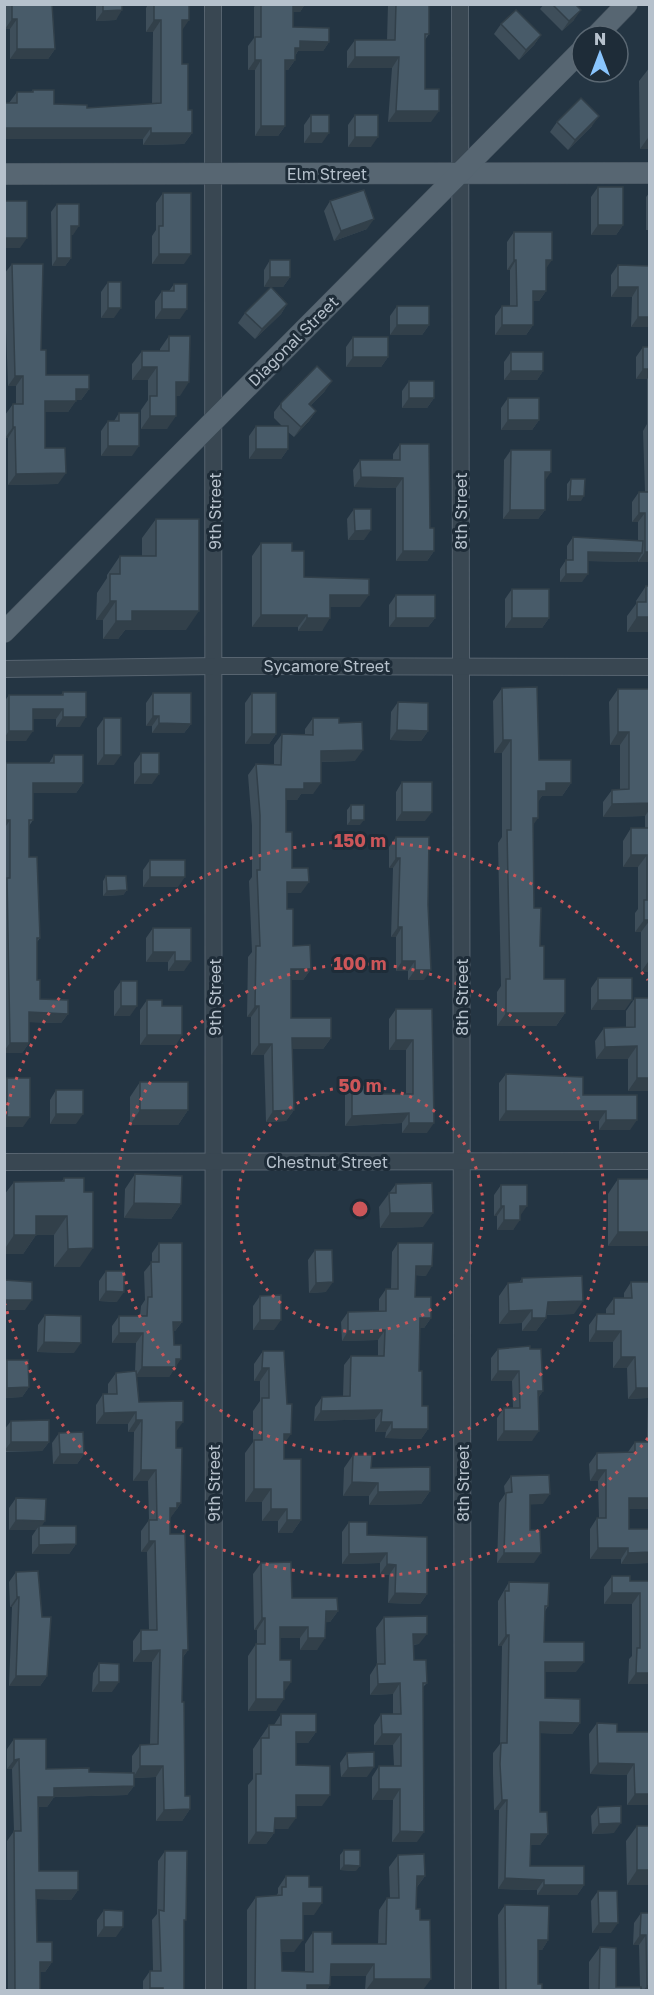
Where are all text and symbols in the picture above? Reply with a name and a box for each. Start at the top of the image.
north arrow [570,24,630,84]
text: N [594,29,606,49]
street label: Elm Street [287,164,367,184]
street label: Diagonal Street [244,292,342,390]
street label: 9th Street [205,472,225,550]
street label: 8th Street [451,472,471,550]
street label: Sycamore Street [264,656,390,676]
text: 150 m [334,829,386,851]
text: 100 m [334,952,386,974]
street label: 9th Street [205,958,225,1036]
street label: 8th Street [452,958,472,1036]
text: 50 m [339,1074,381,1096]
street label: Chestnut Street [266,1152,388,1172]
centre of rings [350,1199,370,1219]
street label: 9th Street [204,1444,224,1522]
street label: 8th Street [453,1444,473,1522]

